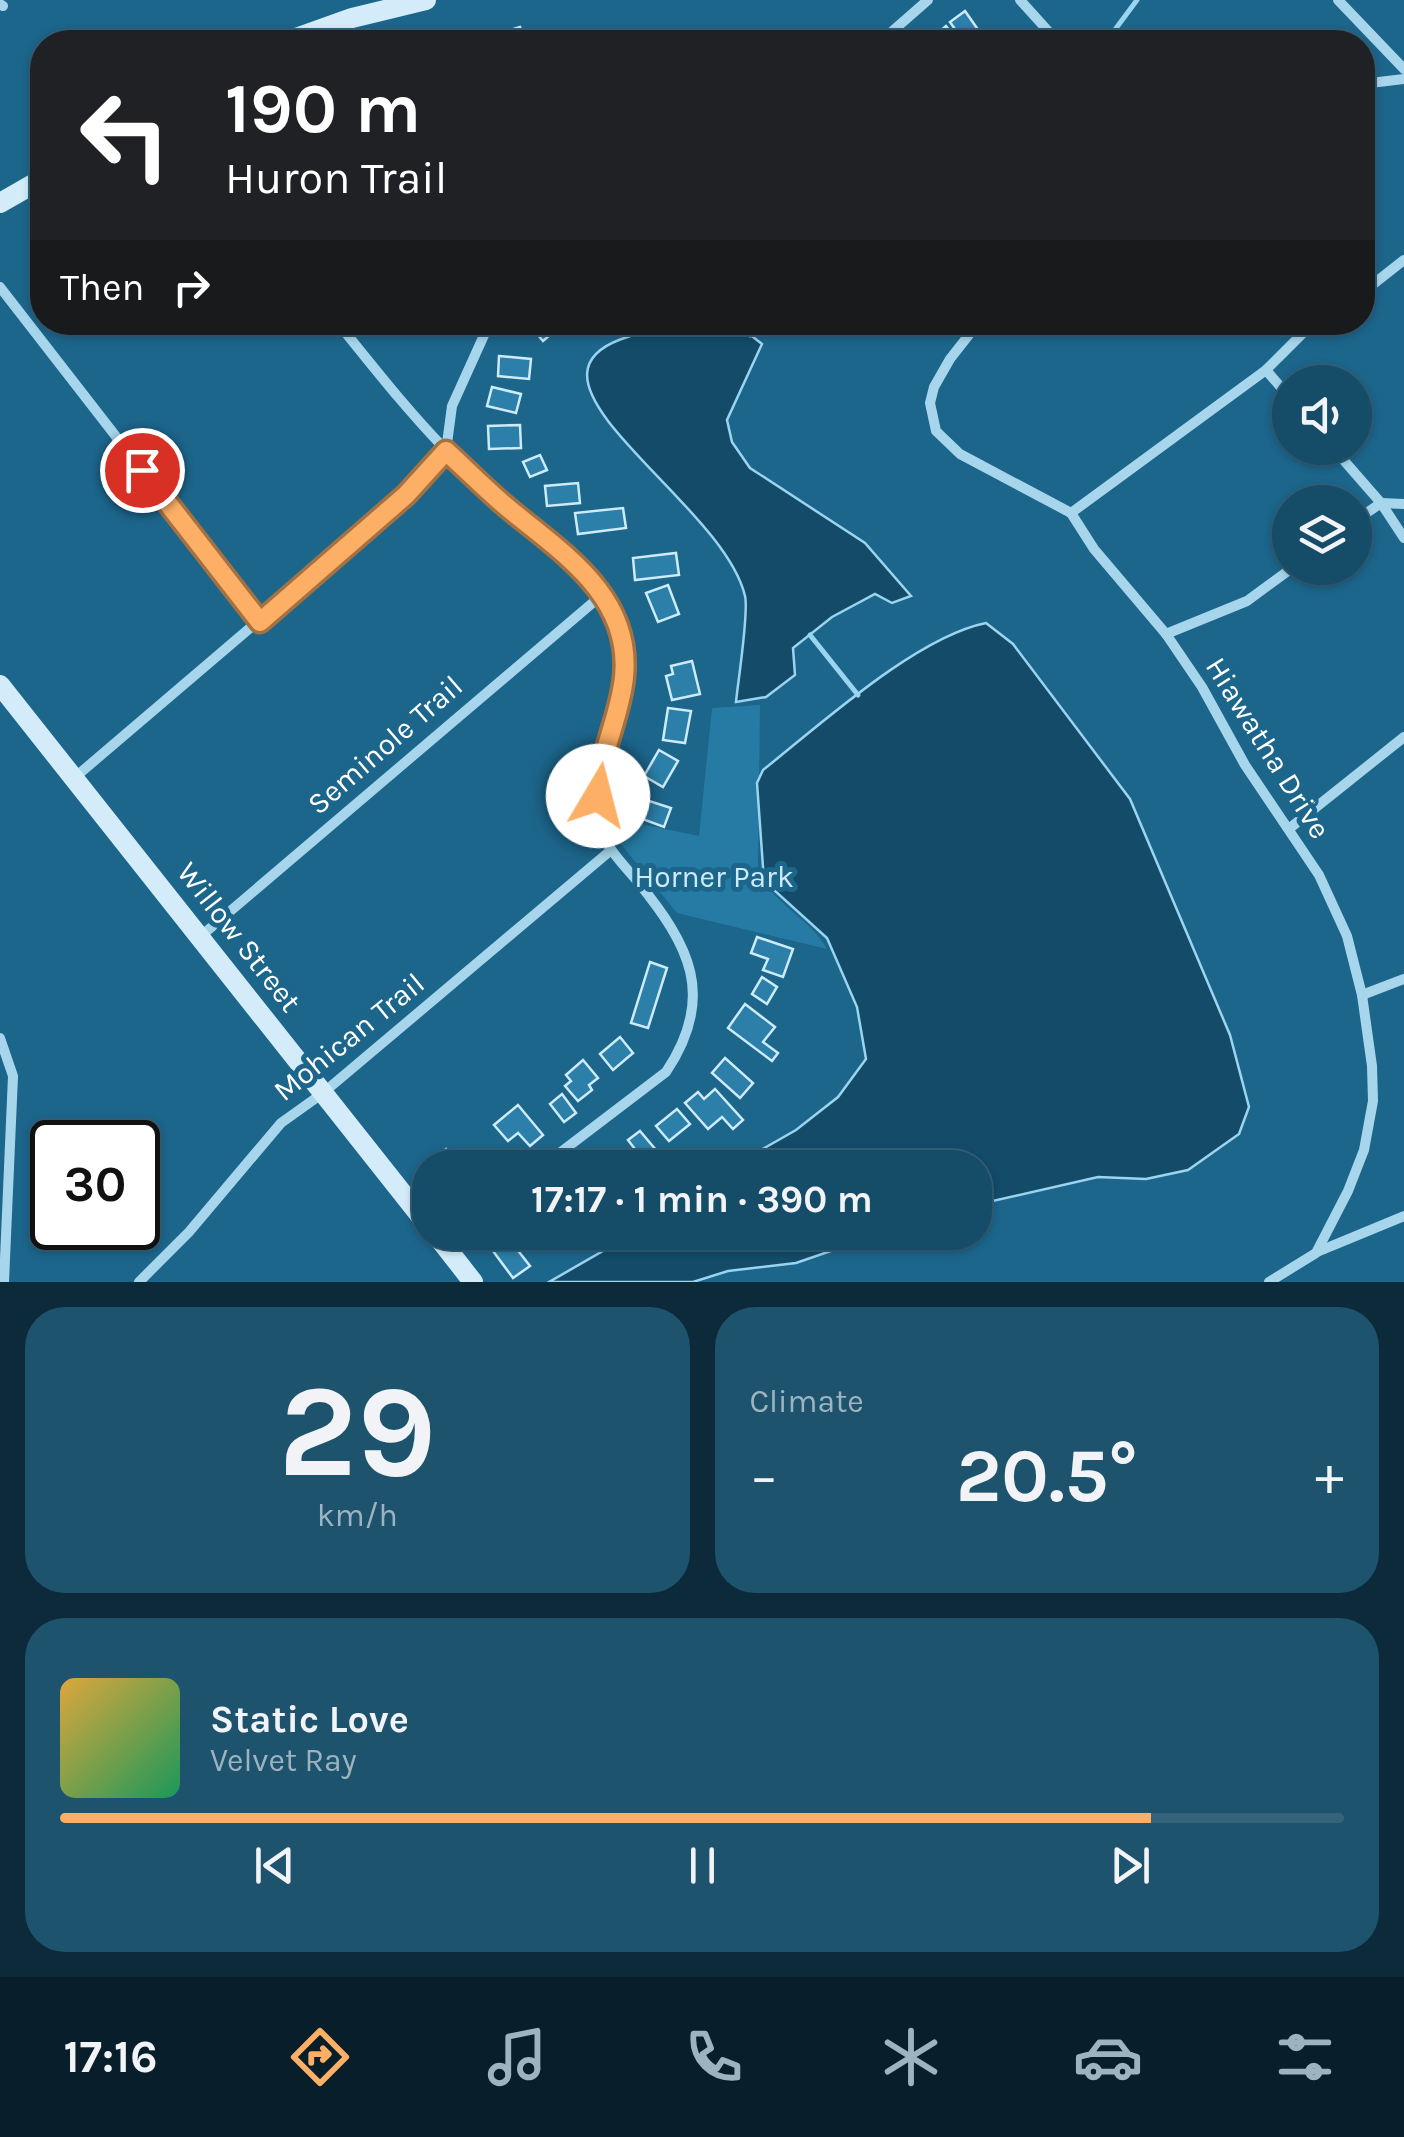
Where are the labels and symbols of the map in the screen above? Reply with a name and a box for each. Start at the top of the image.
pin [100,428,185,513]
street label: Hiawatha Drive [1198,651,1338,845]
street label: Seminole Trail [300,668,470,822]
position arrow [546,744,650,848]
street label: Willow Street [169,855,309,1019]
park label: Horner Park [634,859,794,895]
street label: Mohican Trail [266,965,432,1109]
speed limit sign: 30 [30,1120,160,1250]

